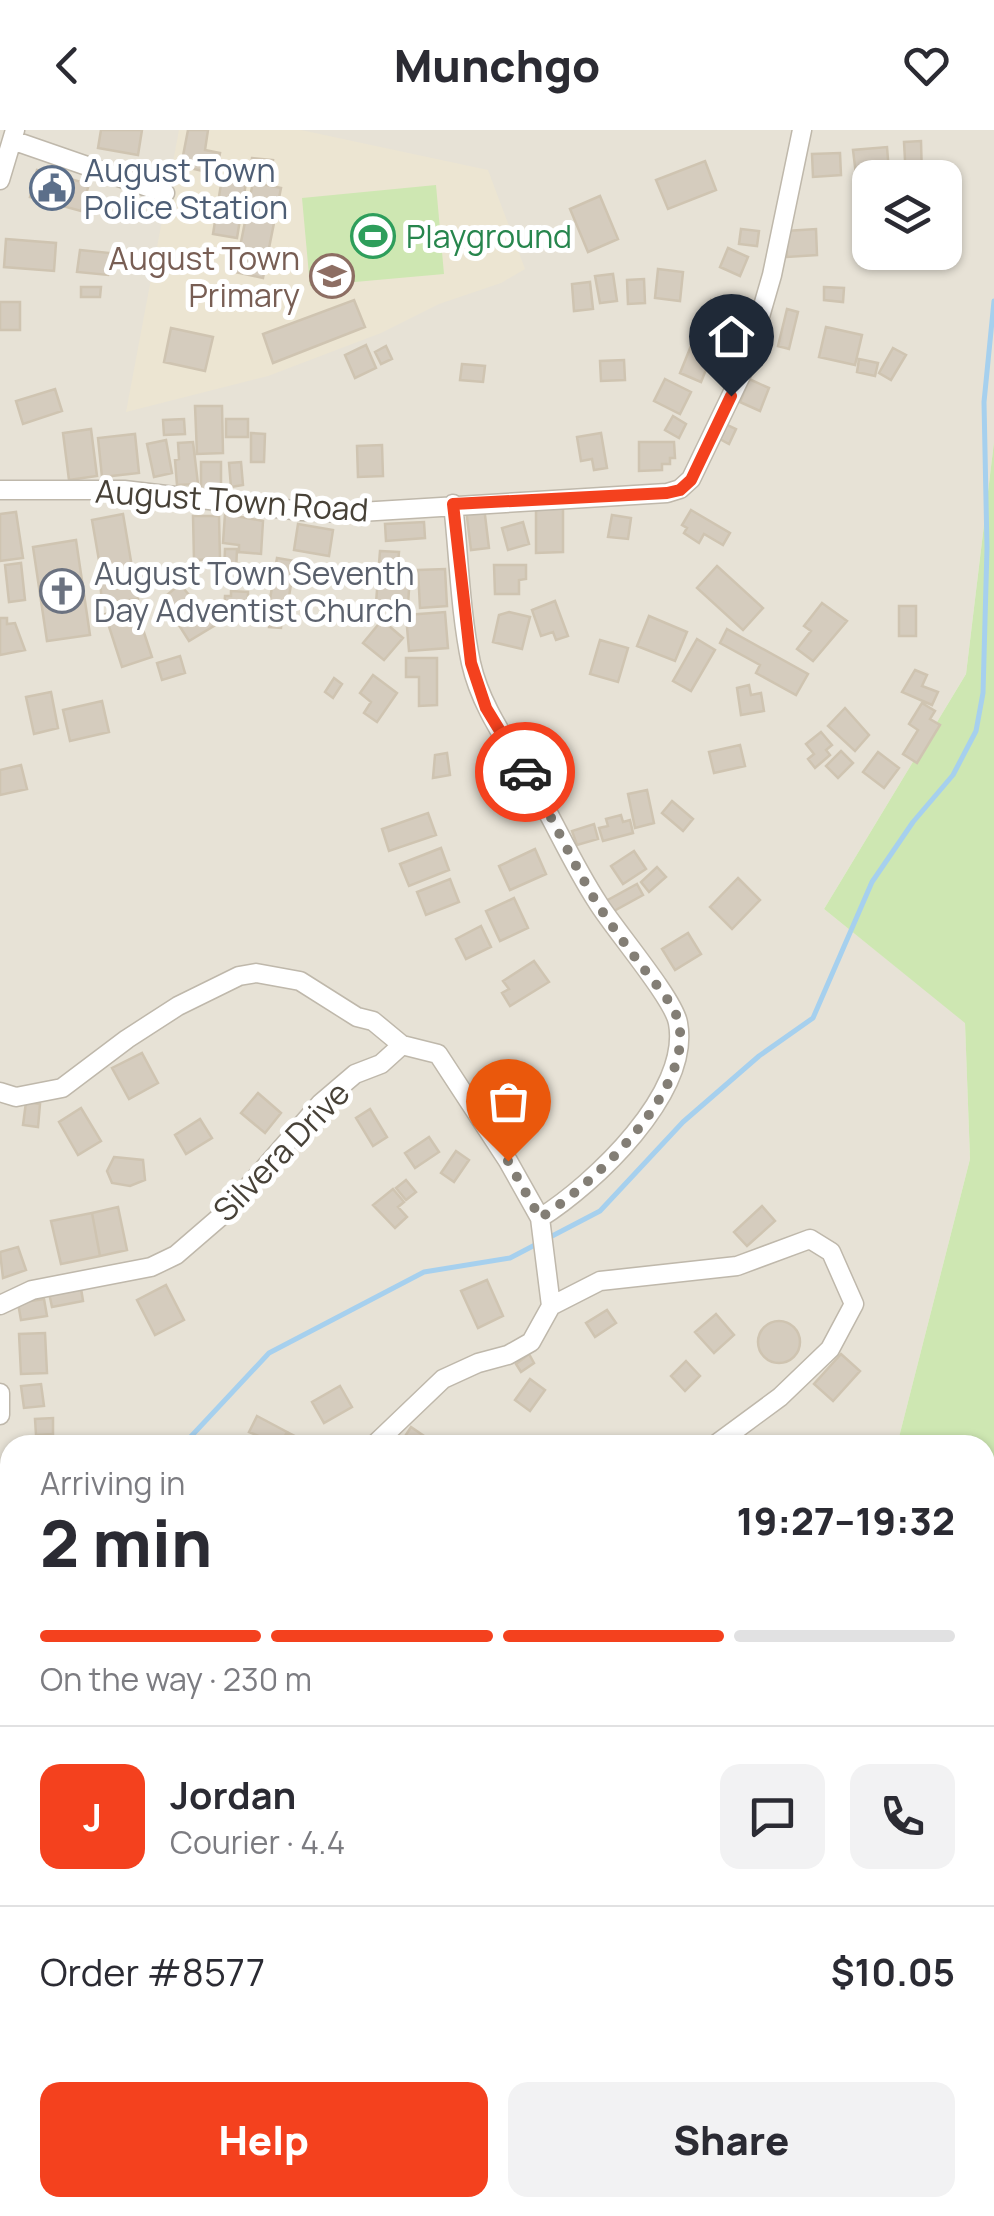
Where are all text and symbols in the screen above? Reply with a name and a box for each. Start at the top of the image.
text: Munchgo [394,34,600,96]
icon: back [40,38,95,93]
icon: heart [899,38,954,93]
place label: August Town Police Station [84,148,288,229]
map controls [852,160,962,270]
button: layers [852,160,962,270]
public building icon: August Town Police Station [29,165,75,211]
sports icon: Playground [350,213,396,259]
place label: Playground [406,214,572,258]
place label: August Town Primary [108,236,300,317]
school or university icon: August Town Primary [309,253,355,299]
pin [689,294,774,397]
icon: home [704,309,759,364]
street label: August Town Road [94,469,370,531]
place label: August Town Seventh Day Adventist Church [94,551,415,632]
church icon: August Town Seventh Day Adventist Church [39,568,85,614]
courier [475,722,575,822]
icon: car [498,745,553,800]
pin [466,1059,551,1162]
street label: Silvera Drive [203,1071,359,1231]
icon: bag [481,1074,536,1129]
text: Arriving in [40,1461,185,1505]
text: 19:27–19:32 [737,1494,955,1546]
text: 2 min [40,1498,212,1587]
text: On the way · 230 m [40,1657,312,1701]
button: chat [720,1764,825,1869]
button: phone [850,1764,955,1869]
text: Jordan [170,1768,296,1820]
text: J [83,1790,102,1842]
text: Courier · 4.4 [170,1820,345,1864]
text: Order #8577 [40,1945,265,1997]
text: $10.05 [831,1945,955,1997]
button: Help [40,2082,488,2197]
button: Share [508,2082,955,2197]

